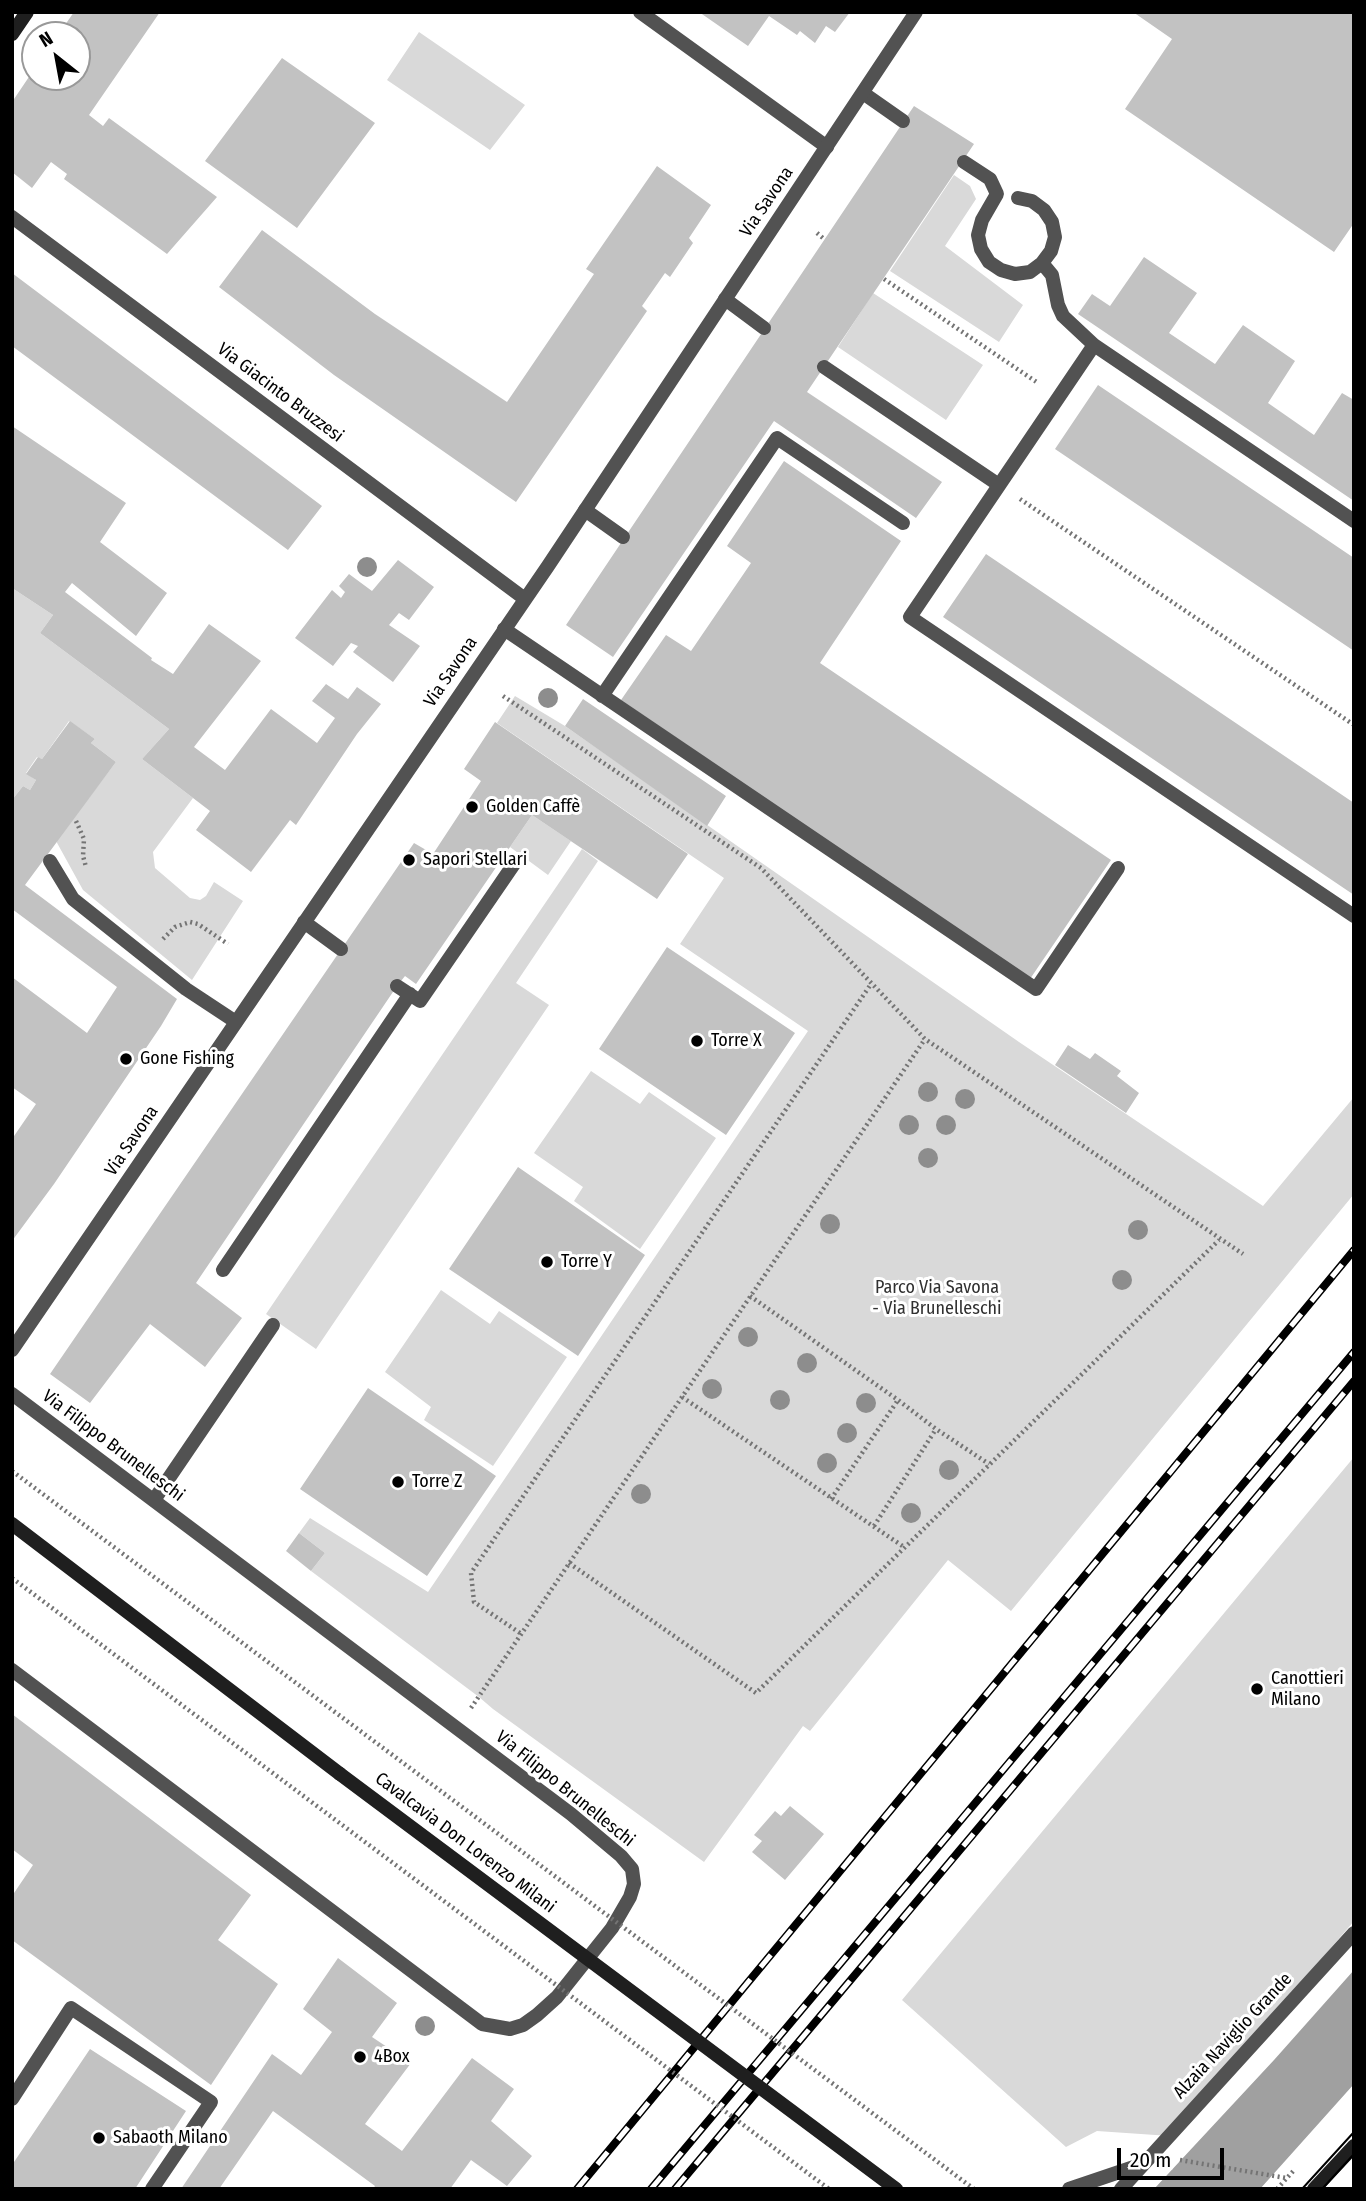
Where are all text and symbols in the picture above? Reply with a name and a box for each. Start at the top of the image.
north arrow [21,21,91,91]
text: N [35,26,57,52]
street label: Via Savona [736,163,798,241]
street label: Via Giacinto Bruzzesi [213,339,347,447]
street label: Via Savona [420,633,482,711]
place label: Golden Caffè [486,796,580,818]
marker: Golden Caffè [464,799,480,815]
place label: Sapori Stellari [423,849,527,871]
marker: Sapori Stellari [401,852,417,868]
place label: Torre X [711,1030,762,1052]
marker: Torre X [689,1033,705,1049]
place label: Gone Fishing [140,1048,234,1070]
marker: Gone Fishing [118,1051,134,1067]
street label: Via Savona [101,1102,163,1180]
place label: Torre Y [561,1251,612,1273]
marker: Torre Y [539,1254,555,1270]
park label: Parco Via Savona - Via Brunelleschi [872,1277,1002,1320]
street label: Via Filippo Brunelleschi [38,1386,188,1506]
place label: Torre Z [412,1471,462,1493]
marker: Torre Z [390,1474,406,1490]
place label: Canottieri Milano [1271,1668,1344,1710]
marker: Canottieri Milano [1249,1681,1265,1697]
street label: Via Filippo Brunelleschi [491,1726,639,1852]
street label: Cavalcavia Don Lorenzo Milani [370,1768,560,1918]
street label: Alzaia Naviglio Grande [1169,1969,1297,2103]
place label: 4Box [374,2046,410,2068]
marker: 4Box [352,2049,368,2065]
place label: Sabaoth Milano [113,2127,228,2149]
marker: Sabaoth Milano [91,2130,107,2146]
scale bar [1121,2134,1228,2178]
text: 20 m [1130,2147,1171,2173]

